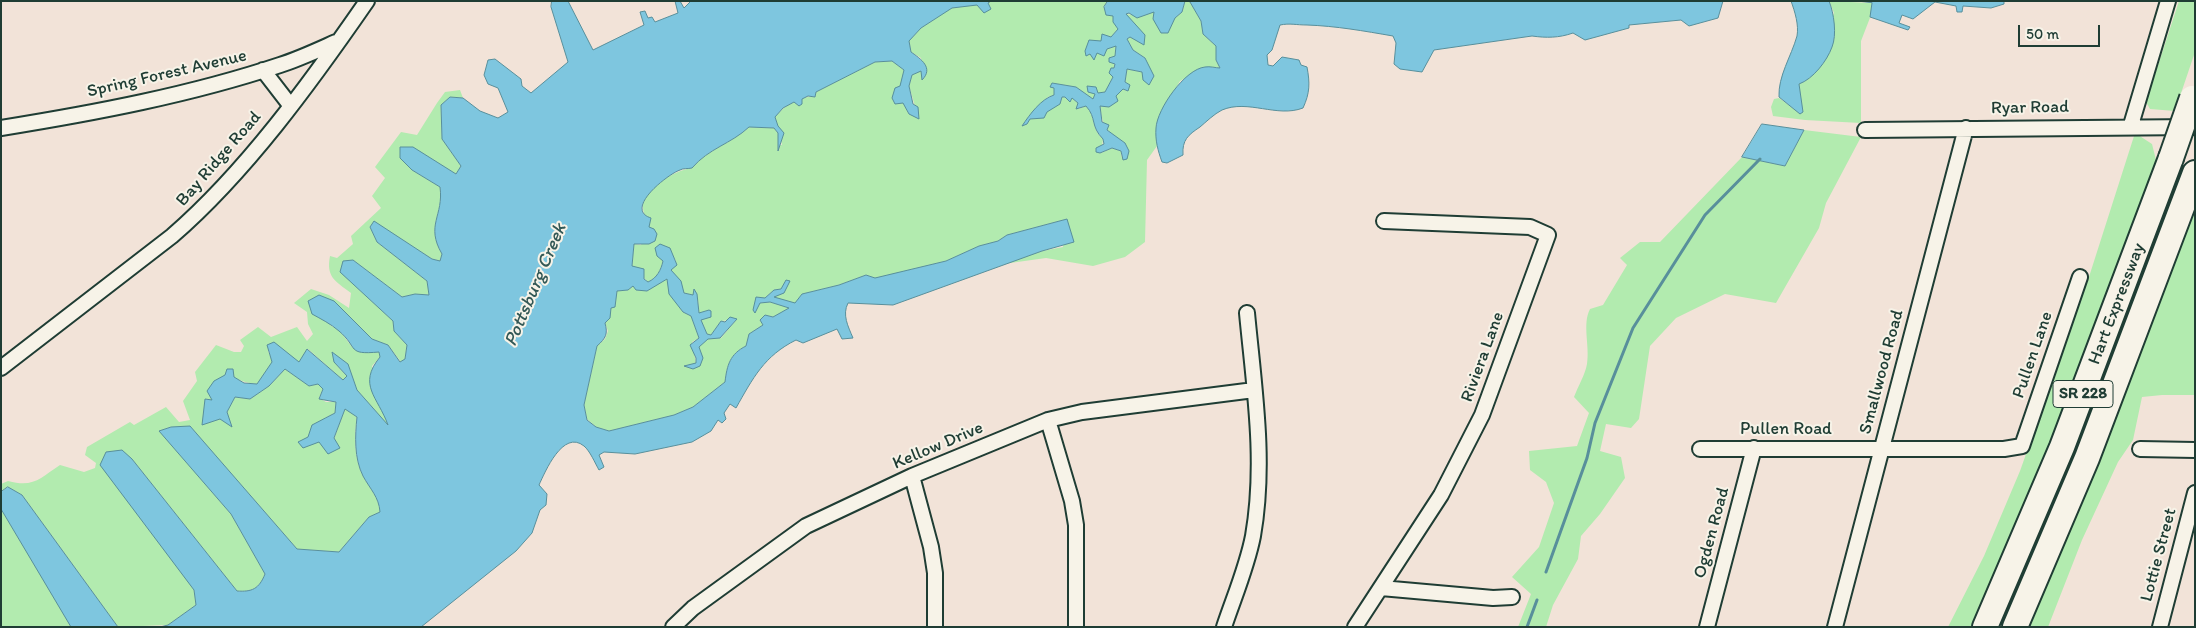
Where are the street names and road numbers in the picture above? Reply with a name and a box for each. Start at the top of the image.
street label: Spring Forest Avenue [85,45,249,103]
street label: Ryar Road [1991,97,2069,119]
street label: Bay Ridge Road [172,107,266,211]
street label: Hart Expressway [2084,240,2150,368]
street label: Smallwood Road [1855,307,1909,437]
street label: Riviera Lane [1457,309,1509,405]
street label: Pullen Lane [2008,309,2058,401]
road number: SR 228 [2053,380,2113,408]
street label: Kellow Drive [890,417,986,475]
street label: Pullen Road [1740,418,1832,440]
street label: Ogden Road [1689,485,1735,581]
street label: Lottie Street [2136,506,2182,604]

